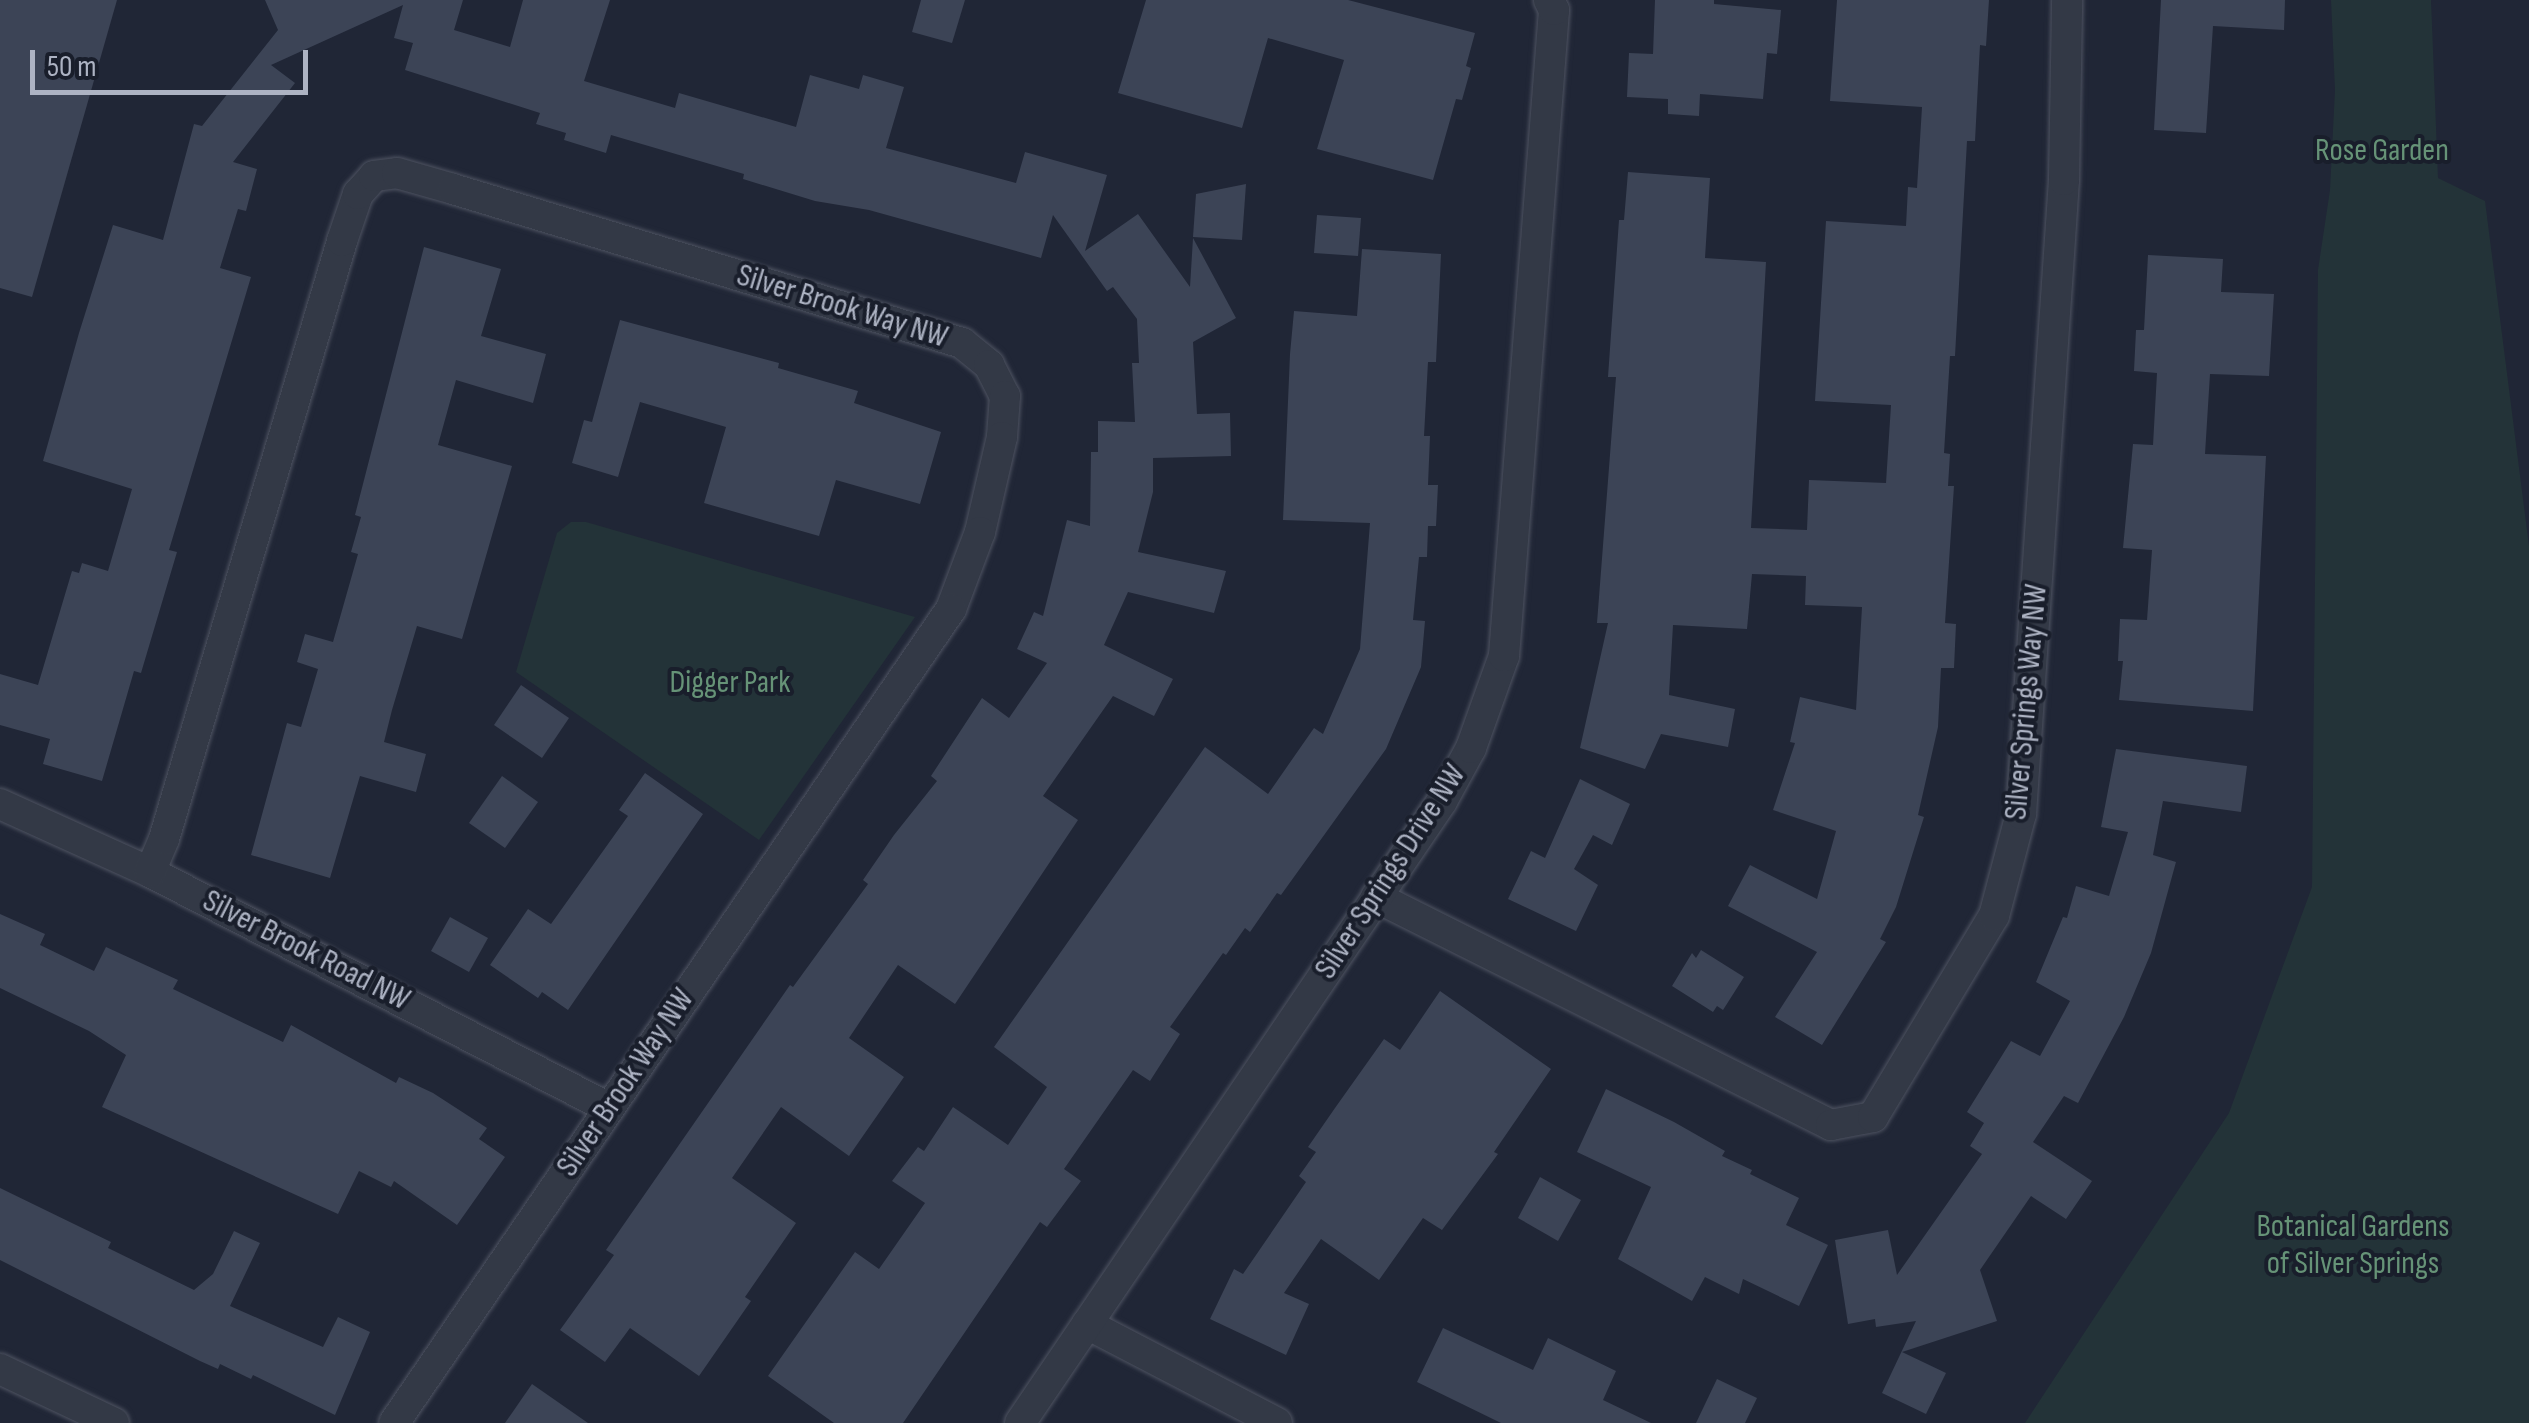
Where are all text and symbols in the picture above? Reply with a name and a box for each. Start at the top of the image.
scale bar [35,30,312,92]
text: 50 m [47,49,96,85]
park label: Rose Garden [2315,132,2449,170]
street label: Silver Brook Way NW [732,257,952,357]
street label: Silver Springs Way NW [1998,582,2056,822]
park label: Digger Park [669,664,791,702]
street label: Silver Springs Drive NW [1307,758,1475,986]
street label: Silver Brook Road NW [196,882,416,1020]
street label: Silver Brook Way NW [549,982,703,1184]
park label: Botanical Gardens of Silver Springs [2256,1209,2450,1284]

